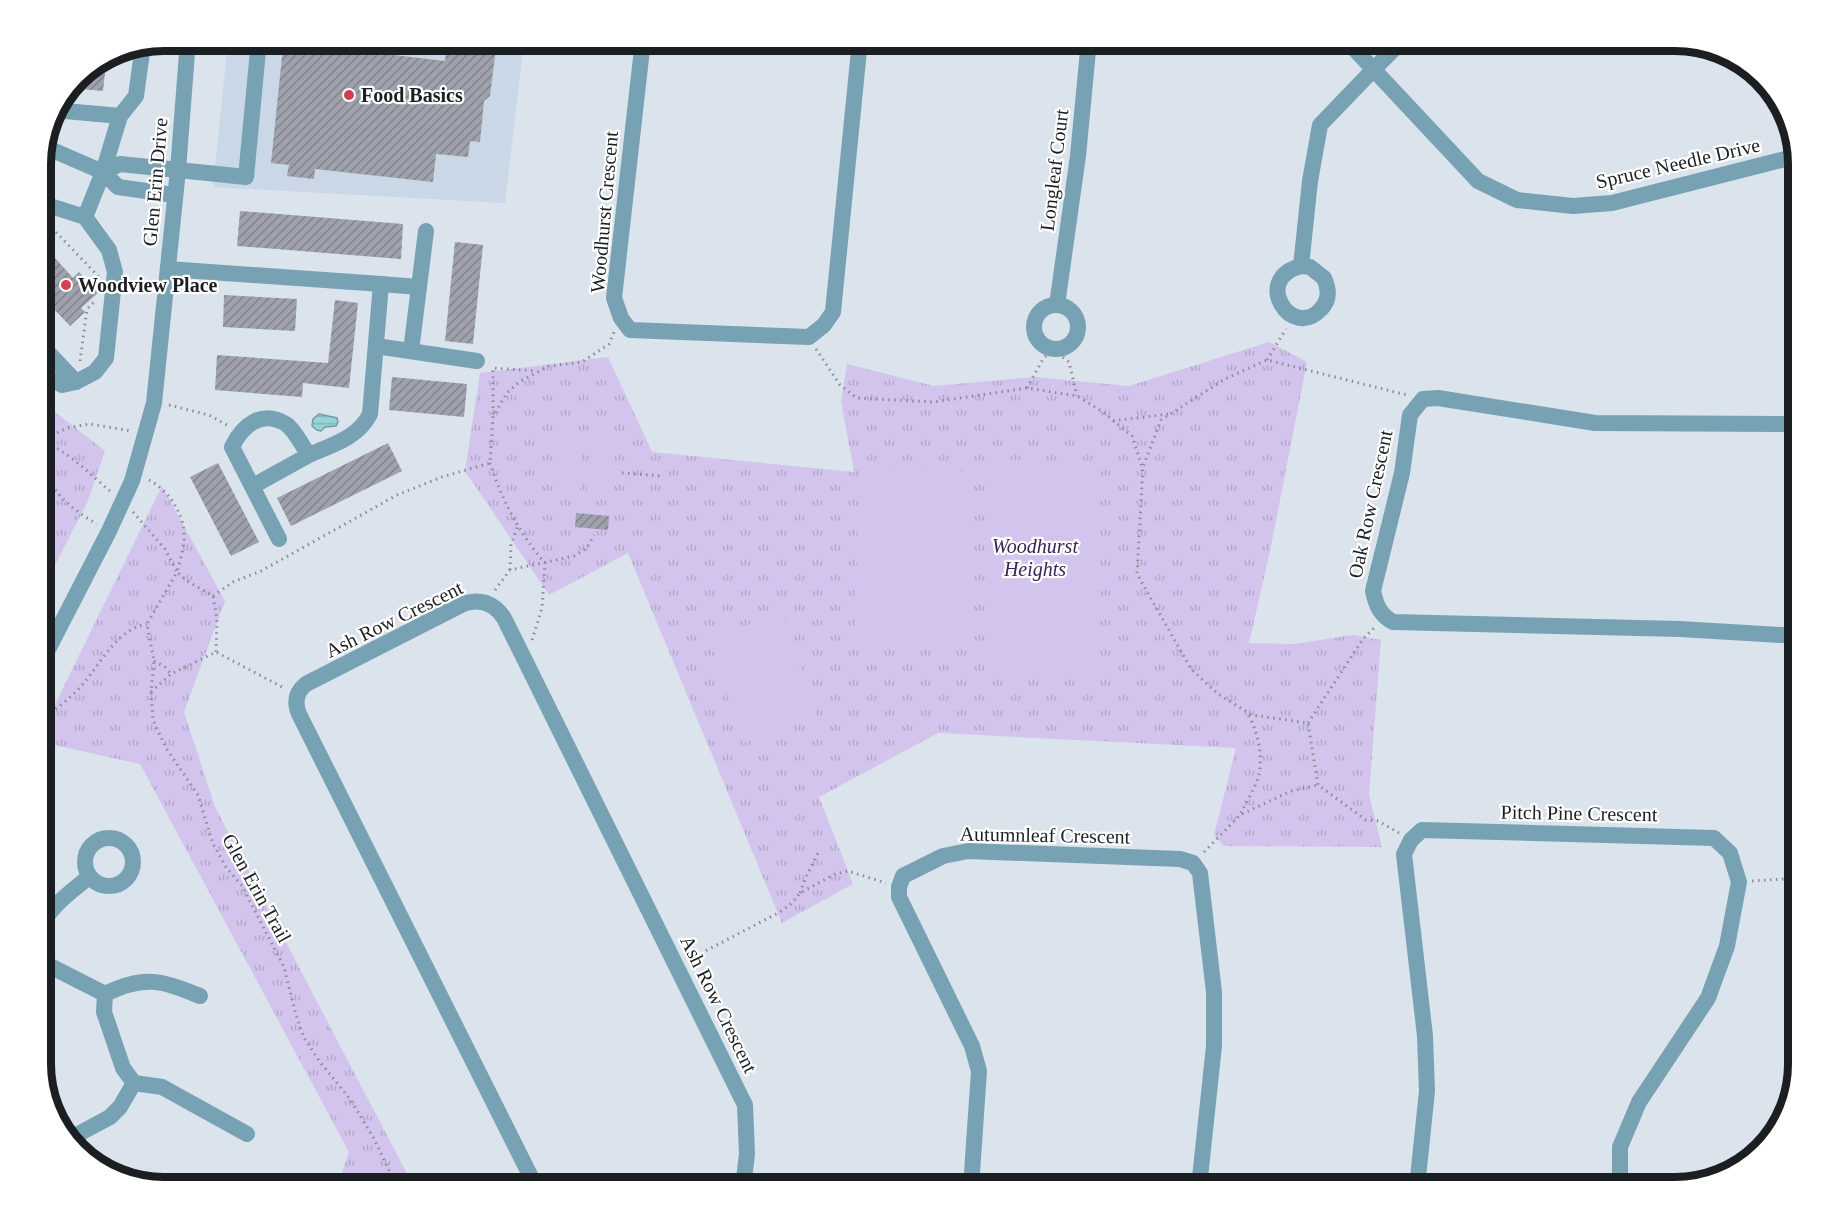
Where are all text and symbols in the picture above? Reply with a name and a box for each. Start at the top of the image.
place label: Food Basics [361,84,463,106]
marker: Food Basics [342,88,356,102]
street label: Longleaf Court [1036,107,1073,232]
street label: Glen Erin Drive [138,117,172,247]
street label: Woodhurst Crescent [586,130,622,294]
street label: Spruce Needle Drive [1594,133,1763,194]
place label: Woodview Place [78,274,218,296]
marker: Woodview Place [59,278,73,292]
street label: Oak Row Crescent [1344,427,1397,580]
park label: Woodhurst Heights [992,535,1078,581]
street label: Ash Row Crescent [322,576,467,662]
street label: Pitch Pine Crescent [1500,801,1658,825]
street label: Autumnleaf Crescent [960,823,1131,847]
street label: Glen Erin Trail [218,830,296,947]
street label: Ash Row Crescent [676,932,762,1077]

